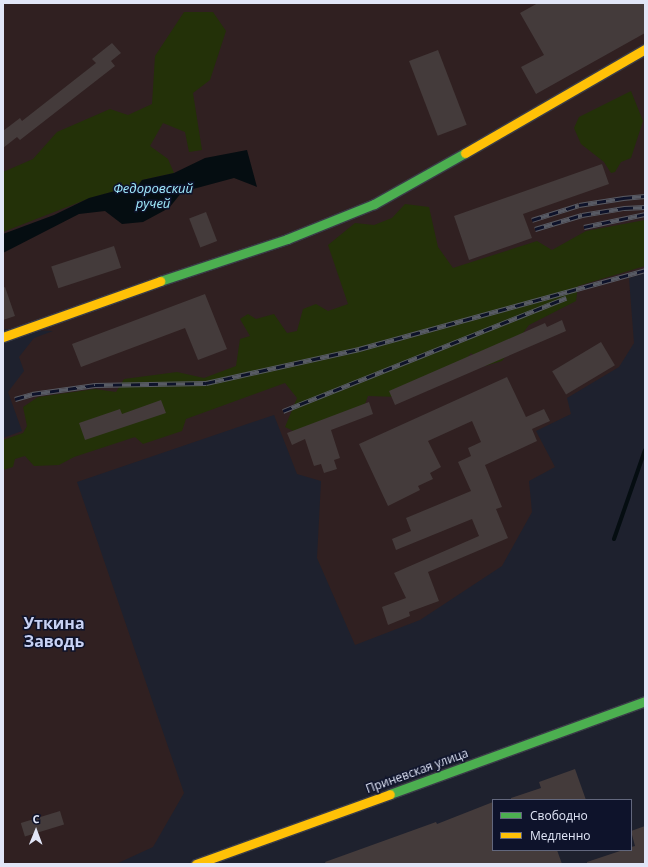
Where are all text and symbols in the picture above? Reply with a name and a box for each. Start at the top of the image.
water label: Федоровский ручей [113,181,193,212]
district label: Уткина Заводь [23,613,85,651]
street label: Приневская улица [364,746,470,796]
legend [492,799,632,851]
text: Свободно [530,807,588,824]
north arrow [16,811,56,851]
text: С [33,811,40,826]
text: Медленно [530,827,590,844]

